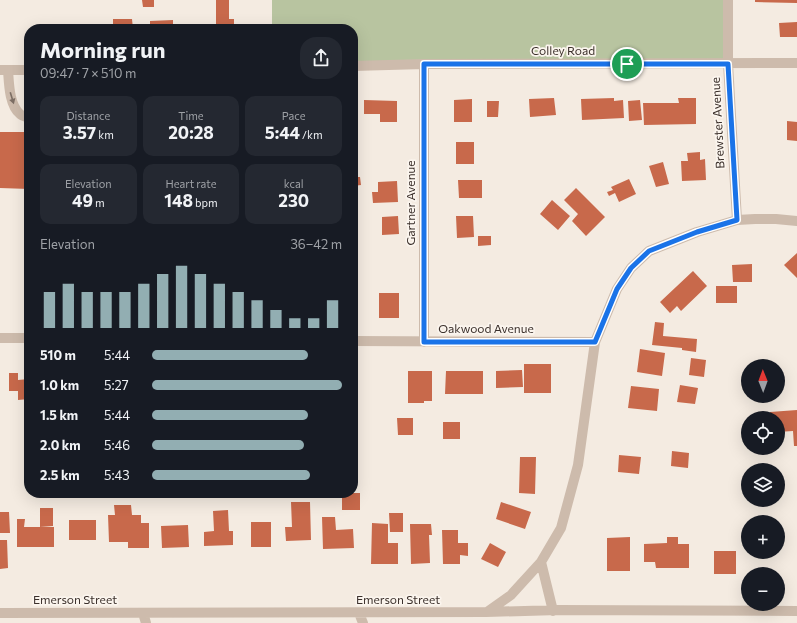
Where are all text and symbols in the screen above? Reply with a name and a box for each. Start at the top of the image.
text: Morning run [40,36,166,63]
button: share [300,37,342,79]
street label: Colley Road [531,43,595,57]
pin [610,47,644,81]
icon: arrive [616,53,638,75]
text: 09:47 · 7 × 510 m [40,65,136,81]
street label: Brewster Avenue [708,77,726,169]
one-way arrow [9,92,15,104]
text: Distance [66,109,110,122]
text: Time [178,109,204,122]
text: Pace [282,109,306,122]
text: 3.57 [63,122,96,143]
text: 20:28 [168,122,214,143]
text: 5:44 [265,122,300,143]
text: km [96,128,114,141]
text: /km [300,128,323,141]
street label: Gartner Avenue [403,160,417,246]
text: Elevation [65,177,112,190]
text: Heart rate [165,177,217,190]
text: kcal [284,177,304,190]
text: 49 [72,190,93,211]
text: 148 [164,190,193,211]
text: 230 [278,190,309,211]
text: m [93,196,105,209]
text: bpm [193,196,218,209]
text: Elevation [40,236,95,252]
text: 36–42 m [290,236,342,252]
street label: Oakwood Avenue [438,321,534,335]
text: 510 m [40,347,76,363]
text: 5:44 [104,347,130,363]
north arrow [741,359,785,403]
map controls [741,359,785,611]
text: 1.0 km [40,377,79,393]
text: 5:27 [104,377,129,393]
text: 1.5 km [40,407,78,423]
text: 5:44 [104,407,130,423]
button: locate [741,411,785,455]
text: 2.0 km [40,437,81,453]
text: 5:46 [104,437,130,453]
button: layers [741,463,785,507]
text: 2.5 km [40,467,80,483]
text: 5:43 [104,467,130,483]
button: + [741,515,785,559]
button: − [741,567,785,611]
street label: Emerson Street [33,592,117,606]
street label: Emerson Street [356,592,440,606]

